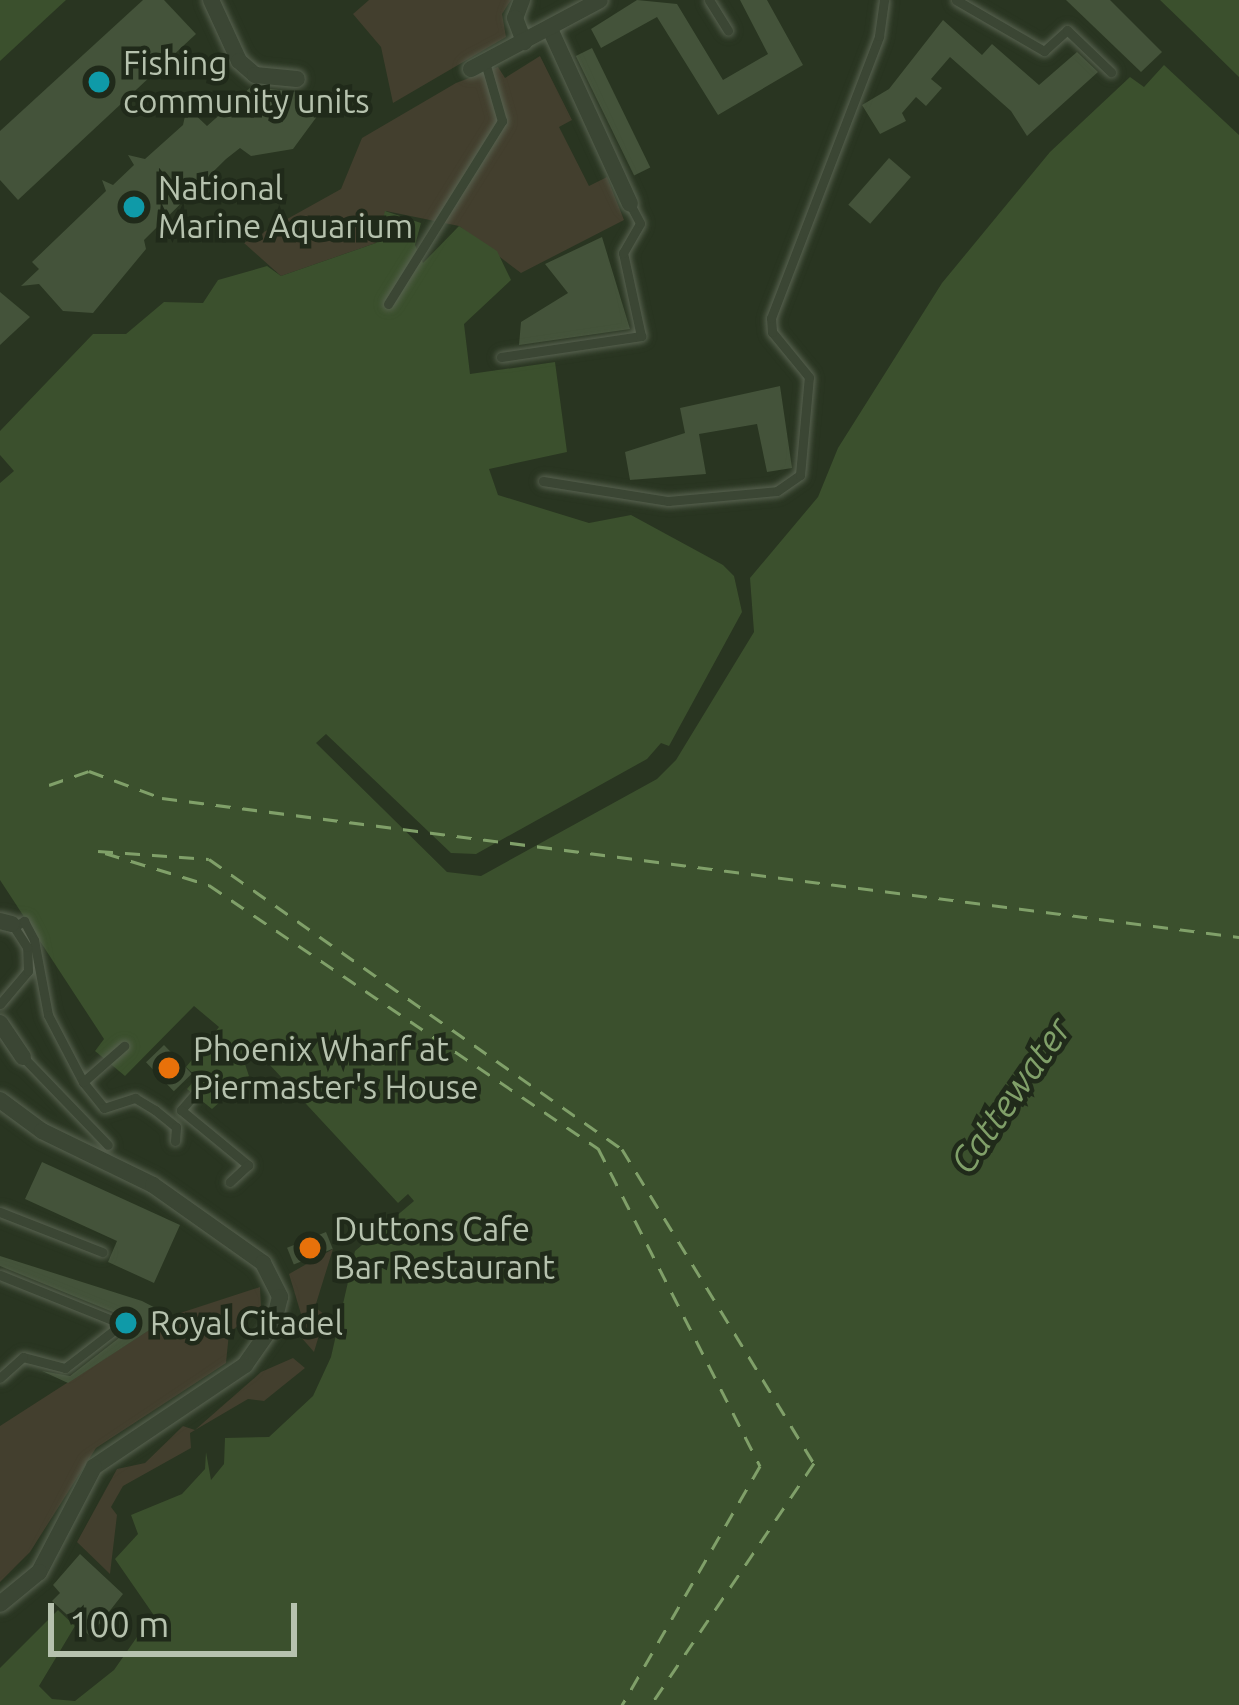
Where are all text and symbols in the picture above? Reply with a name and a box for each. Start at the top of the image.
place label: Fishing community units [123,43,370,121]
marker: Fishing community units [86,69,112,95]
place label: National Marine Aquarium [158,168,413,246]
marker: National Marine Aquarium [121,194,147,220]
water label: Cattewater [941,1009,1079,1181]
place label: Phoenix Wharf at Piermaster's House [193,1029,478,1107]
marker: Phoenix Wharf at Piermaster's House [156,1055,182,1081]
place label: Duttons Cafe Bar Restaurant [334,1209,555,1287]
marker: Duttons Cafe Bar Restaurant [297,1235,323,1261]
place label: Royal Citadel [150,1303,343,1343]
marker: Royal Citadel [113,1310,139,1336]
scale bar [54,1579,303,1653]
text: 100 m [69,1603,169,1644]

